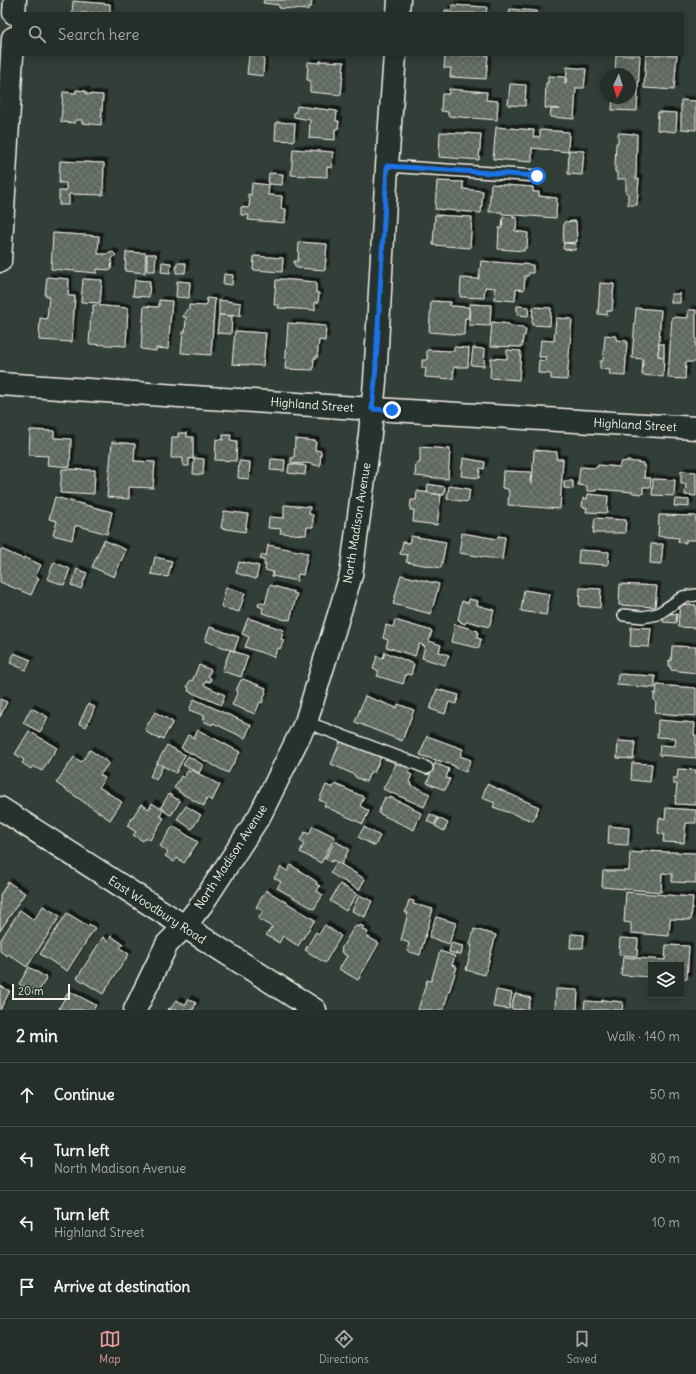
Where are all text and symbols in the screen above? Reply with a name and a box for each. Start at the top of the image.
search box [12,12,684,56]
icon: search [26,23,48,45]
text: Search here [58,25,139,44]
north arrow [600,68,636,104]
route start [528,167,546,185]
street label: Highland Street [270,394,354,415]
route end [383,401,401,419]
street label: Highland Street [593,415,677,434]
street label: North Madison Avenue [340,461,373,584]
street label: North Madison Avenue [191,801,270,912]
street label: East Woodbury Road [106,872,209,947]
map controls [648,962,684,998]
button: layers [648,962,684,998]
scale bar [12,982,70,1001]
text: 20 m [18,984,44,998]
text: 2 min [16,1025,58,1047]
text: Walk · 140 m [607,1028,680,1045]
icon: ahead [16,1084,38,1106]
text: Continue [54,1085,115,1104]
text: 50 m [649,1086,680,1103]
text: Turn left [54,1141,109,1160]
icon: left [16,1148,38,1170]
text: 80 m [649,1150,680,1167]
text: North Madison Avenue [54,1160,186,1177]
text: Turn left [54,1205,109,1224]
icon: left [16,1212,38,1234]
text: 10 m [652,1214,680,1231]
text: Highland Street [54,1224,144,1241]
icon: arrive [16,1276,38,1298]
text: Arrive at destination [54,1277,190,1296]
tab: Map [99,1328,121,1366]
tab: Directions [319,1328,369,1366]
tab: Saved [567,1328,597,1366]

